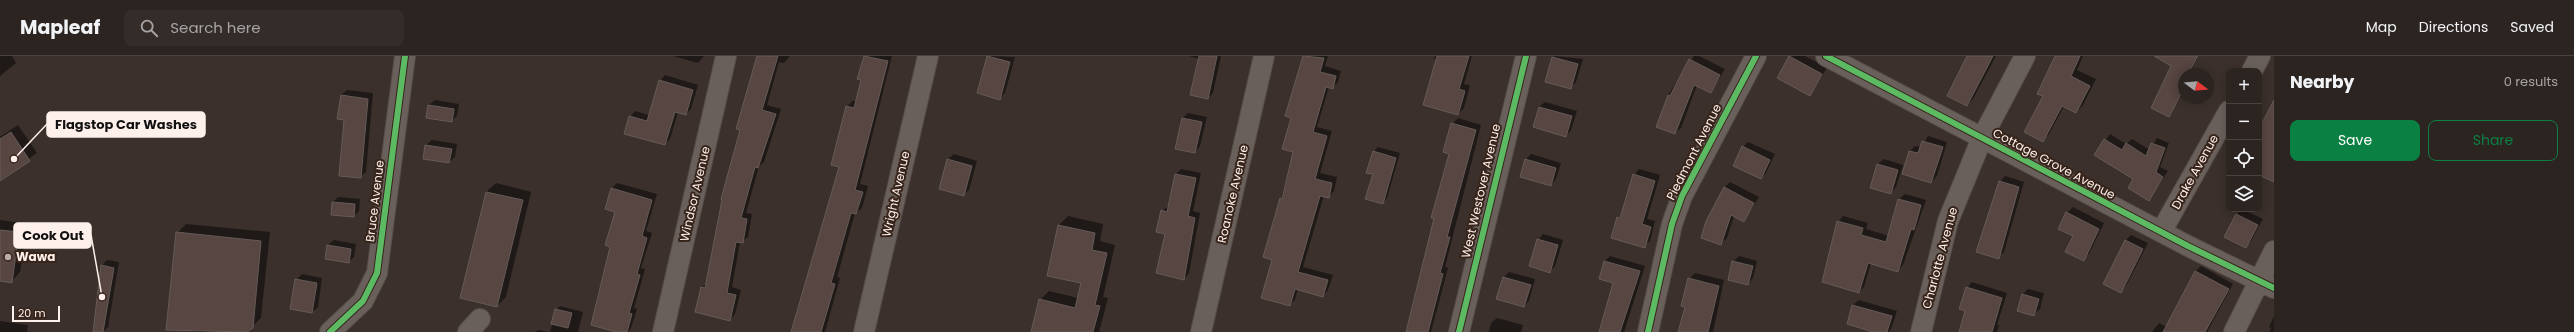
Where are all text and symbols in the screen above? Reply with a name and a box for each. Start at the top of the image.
search box [124,10,404,46]
text: Mapleaf [20,14,100,41]
icon: search [138,17,160,39]
text: Search here [170,17,261,38]
text: Map [2366,17,2397,37]
text: Directions [2419,17,2488,37]
text: Saved [2510,17,2554,37]
north arrow [2178,68,2214,104]
map controls [2226,68,2262,212]
button: + [2226,68,2262,104]
text: Nearby [2290,70,2354,94]
text: 0 results [2504,72,2558,91]
street label: Piedmont Avenue [1662,101,1725,203]
button: − [2226,104,2262,140]
callout: Flagstop Car Washes [47,112,205,137]
text: Flagstop Car Washes [55,115,197,134]
button: Save [2290,120,2420,161]
button: Share [2428,120,2558,161]
street label: West Westover Avenue [1457,122,1504,260]
street label: Cottage Grove Avenue [1990,124,2118,203]
street label: Drake Avenue [2167,131,2222,212]
button: locate [2226,140,2262,176]
street label: Roanoke Avenue [1213,143,1252,245]
street label: Windsor Avenue [675,145,714,243]
street label: Wright Avenue [877,149,914,238]
street label: Bruce Avenue [361,159,388,243]
button: layers [2226,176,2262,212]
street label: Charlotte Avenue [1918,205,1961,311]
callout: Cook Out [14,223,91,248]
text: Cook Out [22,226,84,245]
place label: Wawa [16,248,55,265]
marker: Wawa [3,252,13,262]
scale bar [12,304,60,323]
text: 20 m [18,305,46,321]

